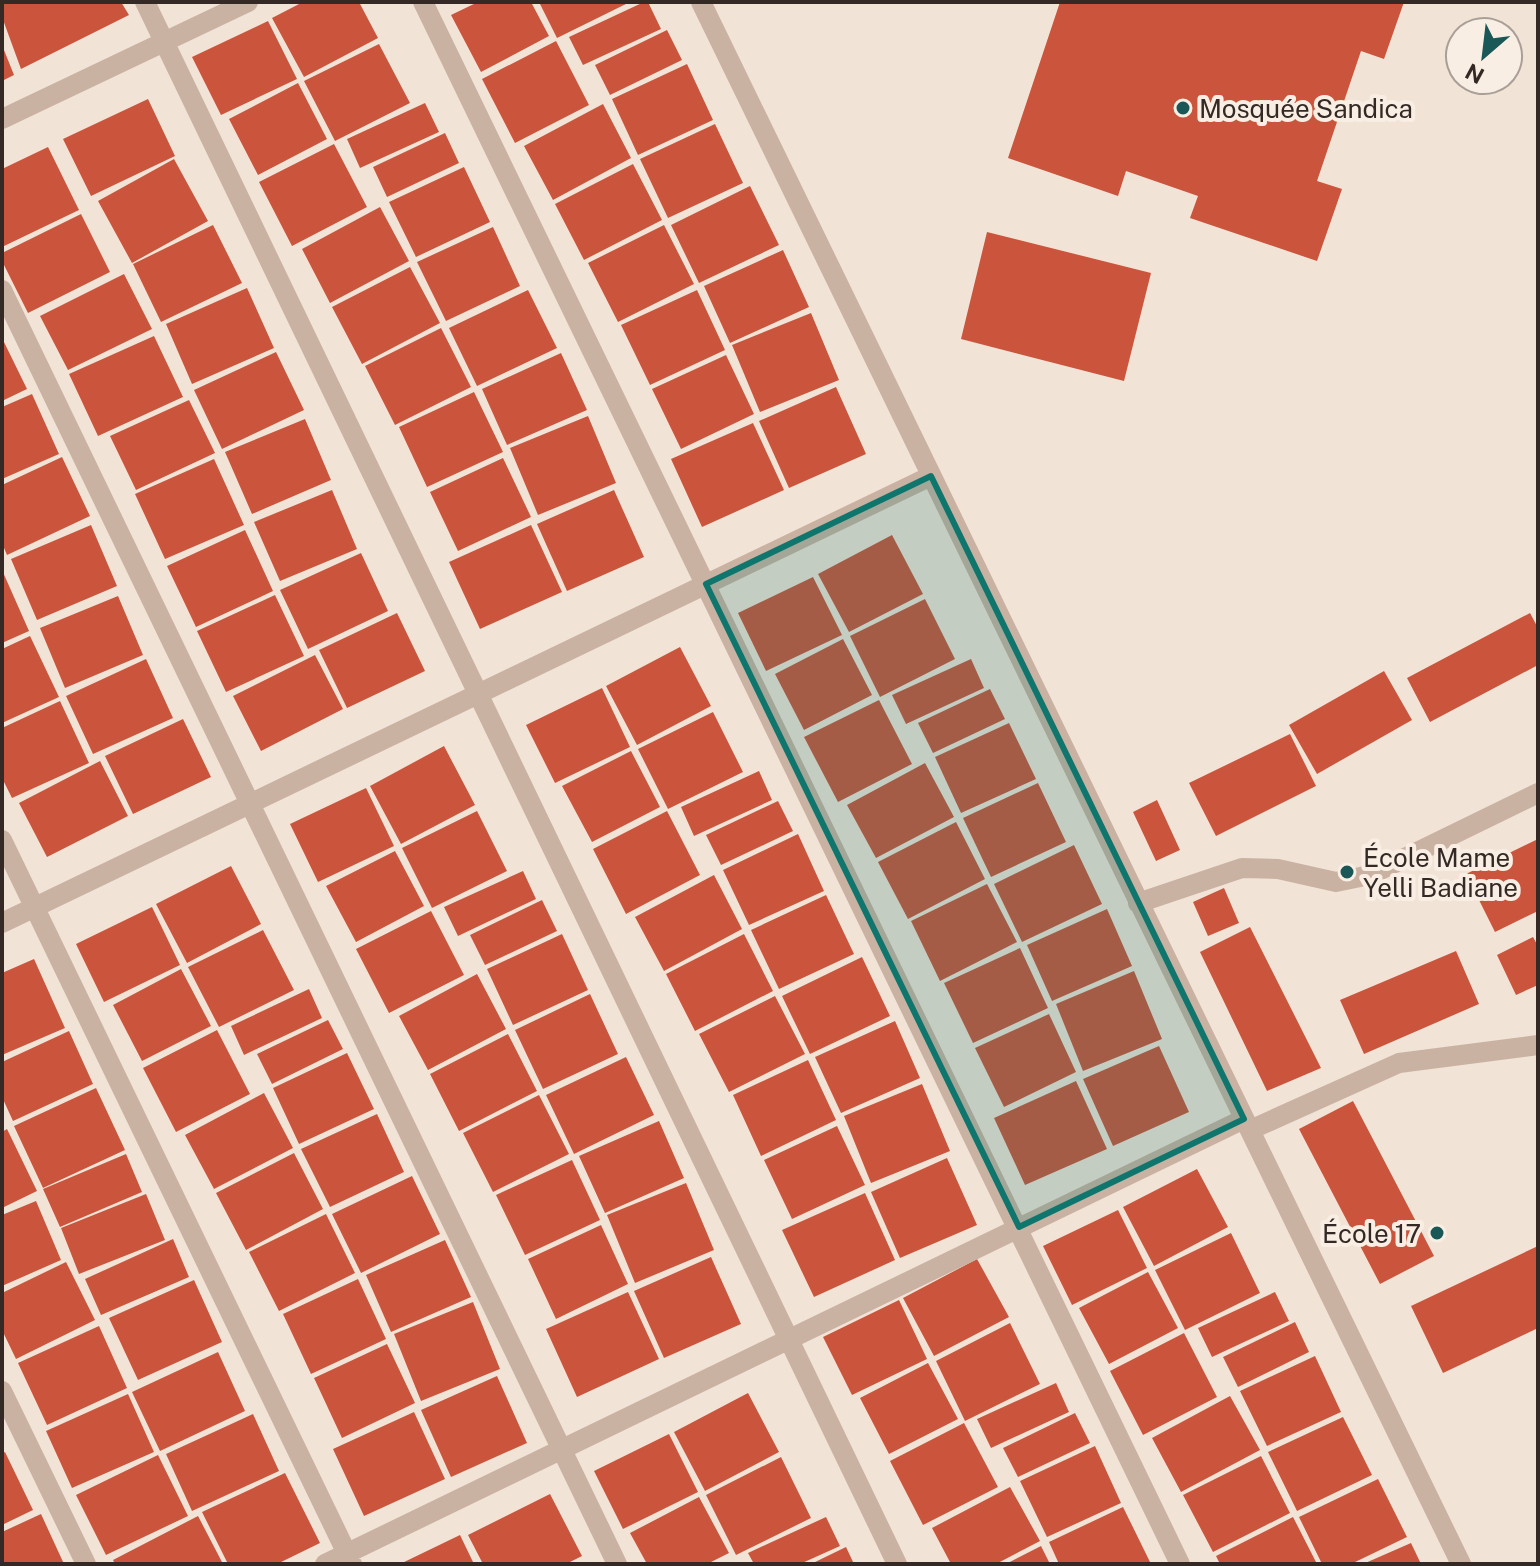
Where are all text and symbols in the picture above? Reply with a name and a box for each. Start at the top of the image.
north arrow [1444,16,1524,96]
text: N [1461,58,1488,89]
place label: Mosquée Sandica [1199,93,1413,124]
marker: Mosquée Sandica [1174,99,1192,117]
place label: École Mame Yelli Badiane [1363,842,1518,903]
marker: École Mame Yelli Badiane [1338,863,1356,881]
place label: École 17 [1322,1218,1421,1249]
marker: École 17 [1428,1224,1446,1242]

